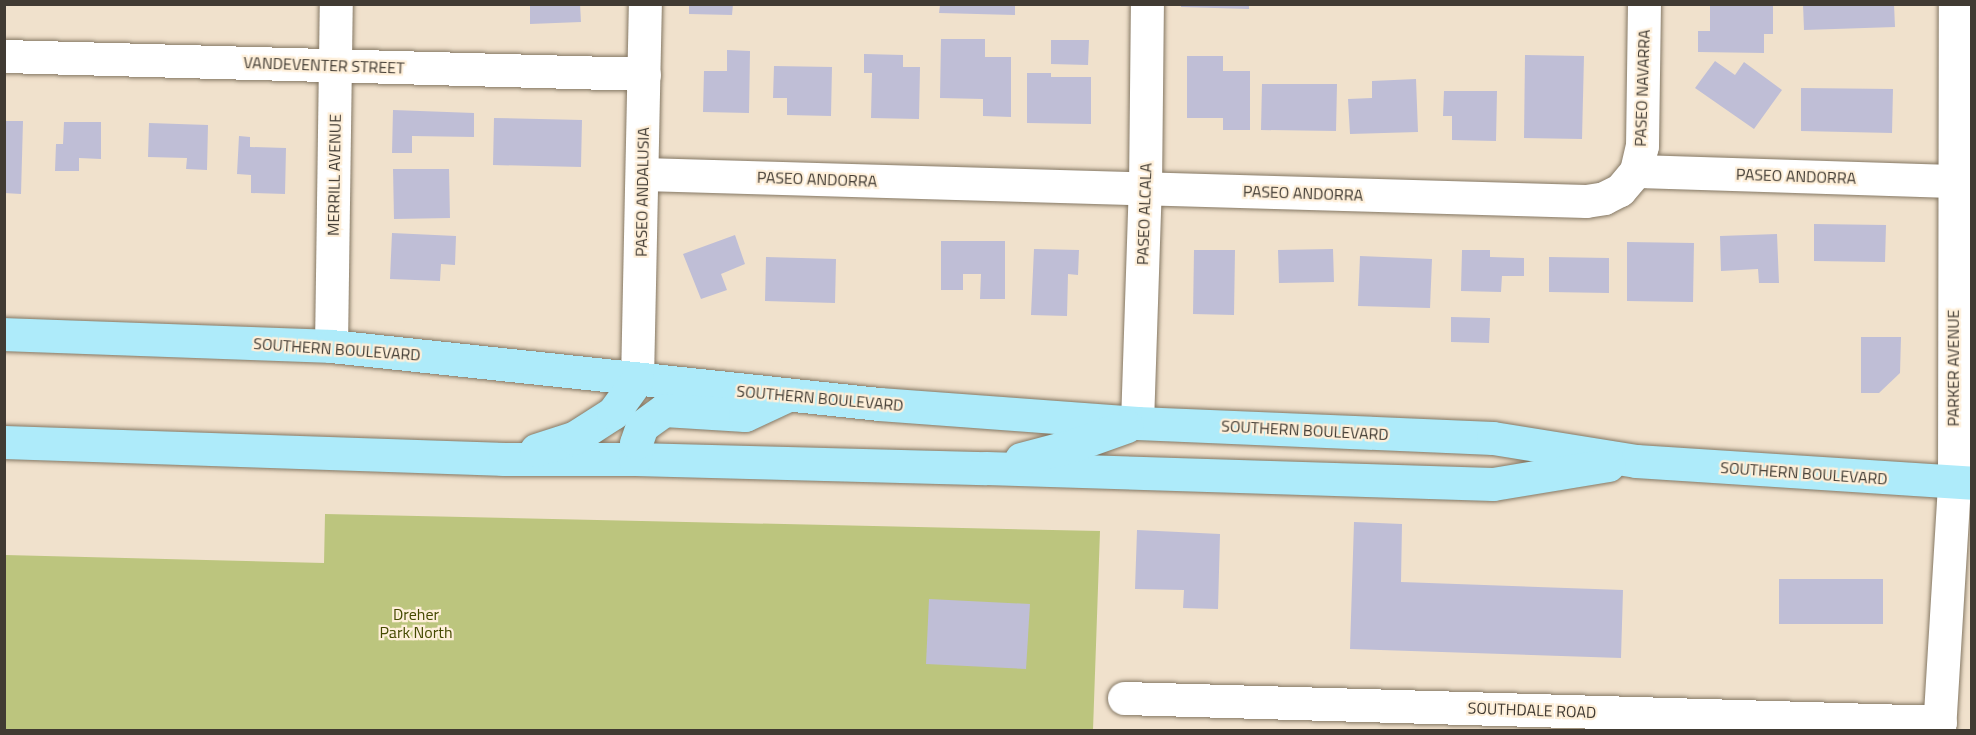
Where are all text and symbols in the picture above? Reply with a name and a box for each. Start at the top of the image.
street label: PASEO NAVARRA [1630,29,1654,147]
street label: VANDEVENTER STREET [243,53,405,77]
street label: MERRILL AVENUE [323,114,345,236]
street label: PASEO ANDALUSIA [631,127,653,257]
street label: PASEO ALCALA [1133,163,1155,265]
street label: PASEO ANDORRA [1736,164,1856,188]
street label: PASEO ANDORRA [757,167,877,191]
street label: PASEO ANDORRA [1243,181,1363,205]
street label: PARKER AVENUE [1943,310,1963,426]
street label: SOUTHERN BOULEVARD [253,334,421,364]
street label: SOUTHERN BOULEVARD [736,381,904,415]
street label: SOUTHERN BOULEVARD [1221,416,1389,444]
street label: SOUTHERN BOULEVARD [1720,458,1888,488]
park label: Dreher Park North [379,604,453,642]
street label: SOUTHDALE ROAD [1467,698,1597,722]

